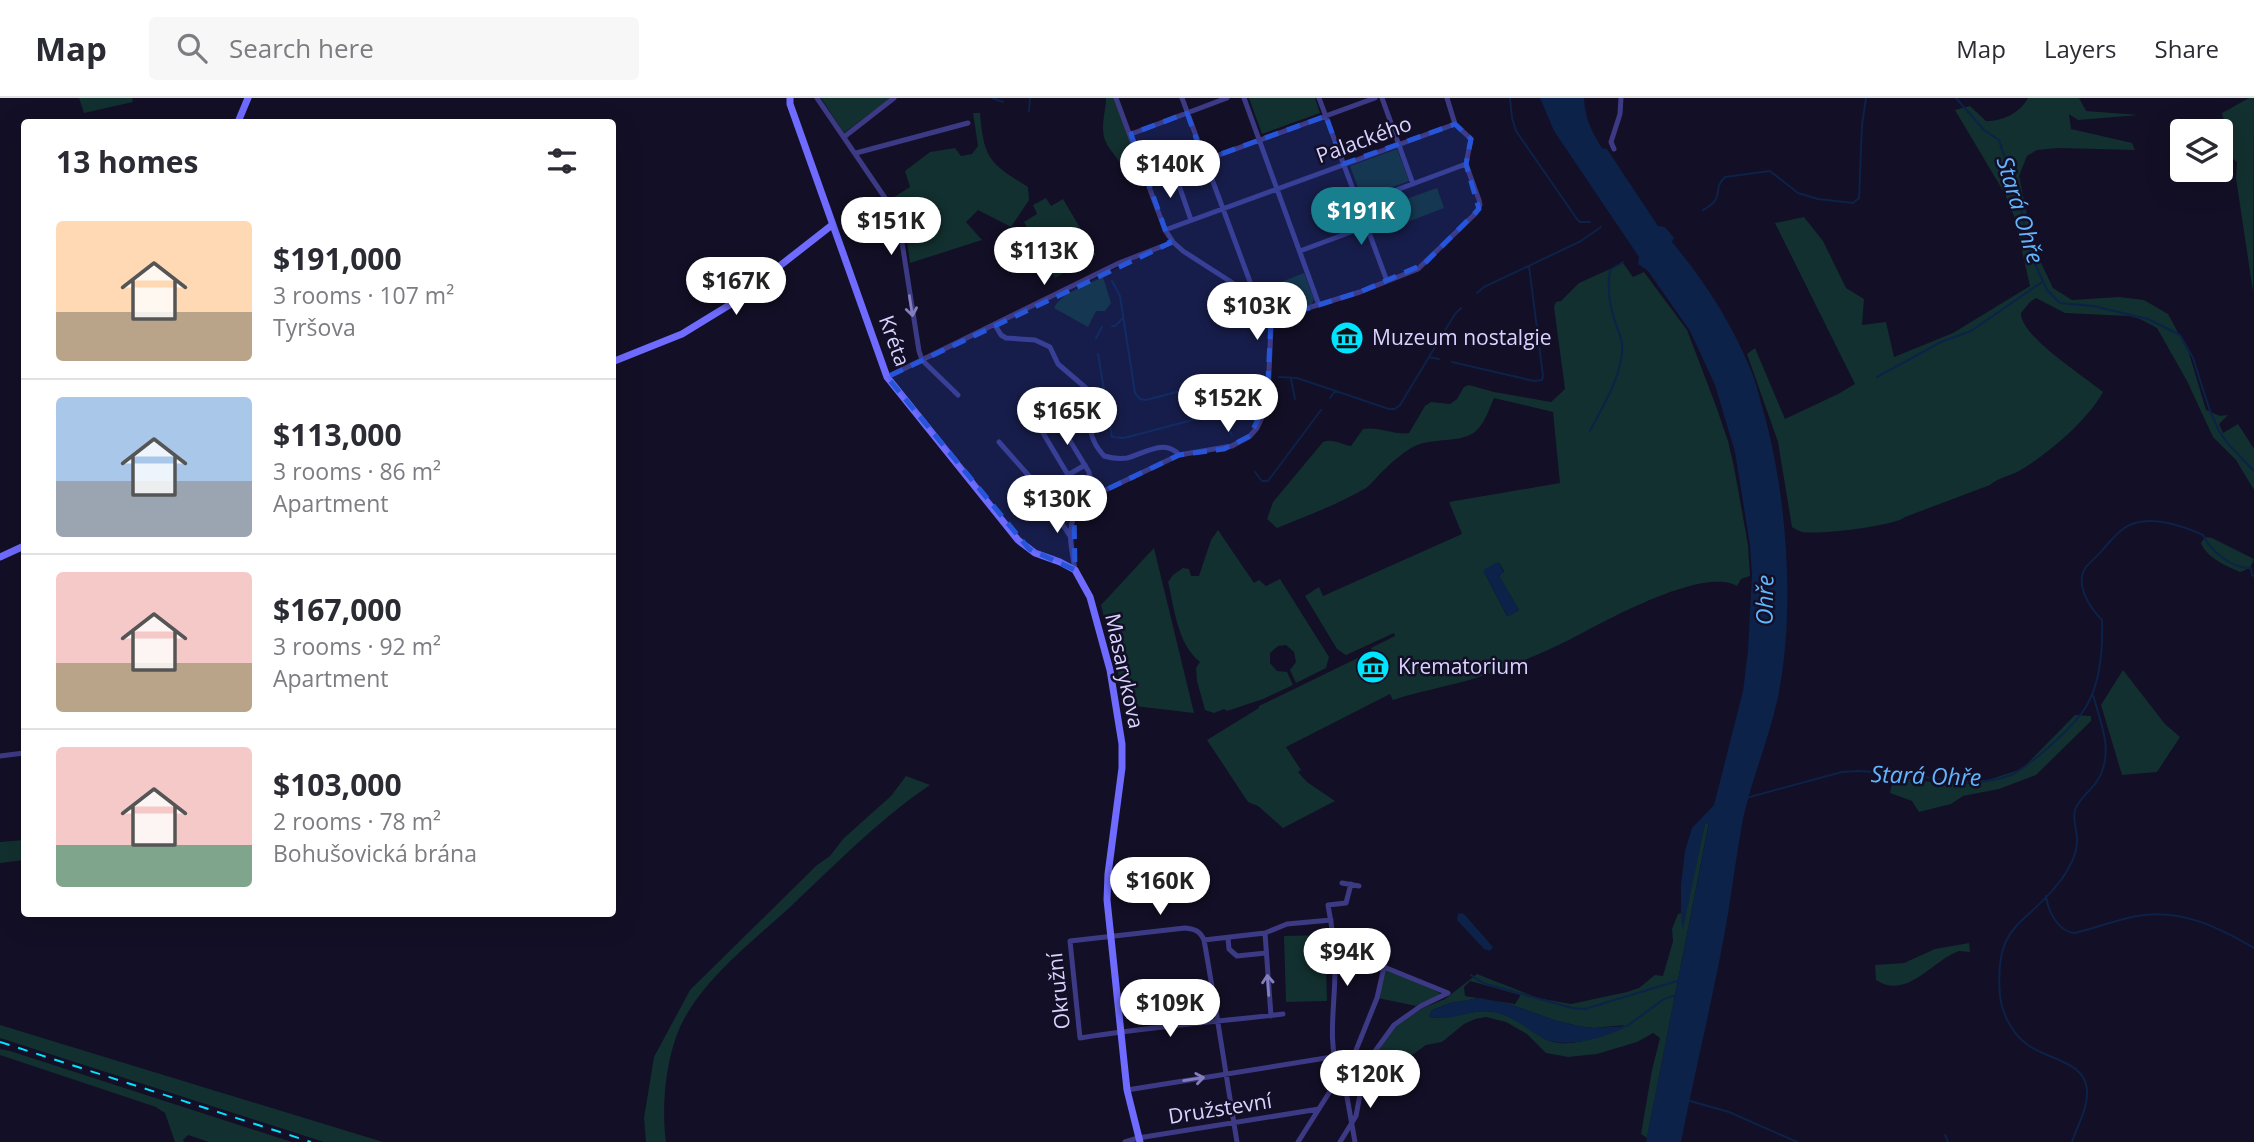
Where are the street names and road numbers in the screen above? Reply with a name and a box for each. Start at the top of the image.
street label: Palackého [1312,109,1415,169]
street label: Kréta [873,311,917,370]
street label: Masarykova [1099,611,1151,731]
street label: Okružní [1040,951,1076,1031]
street label: Družstevní [1166,1086,1274,1130]

